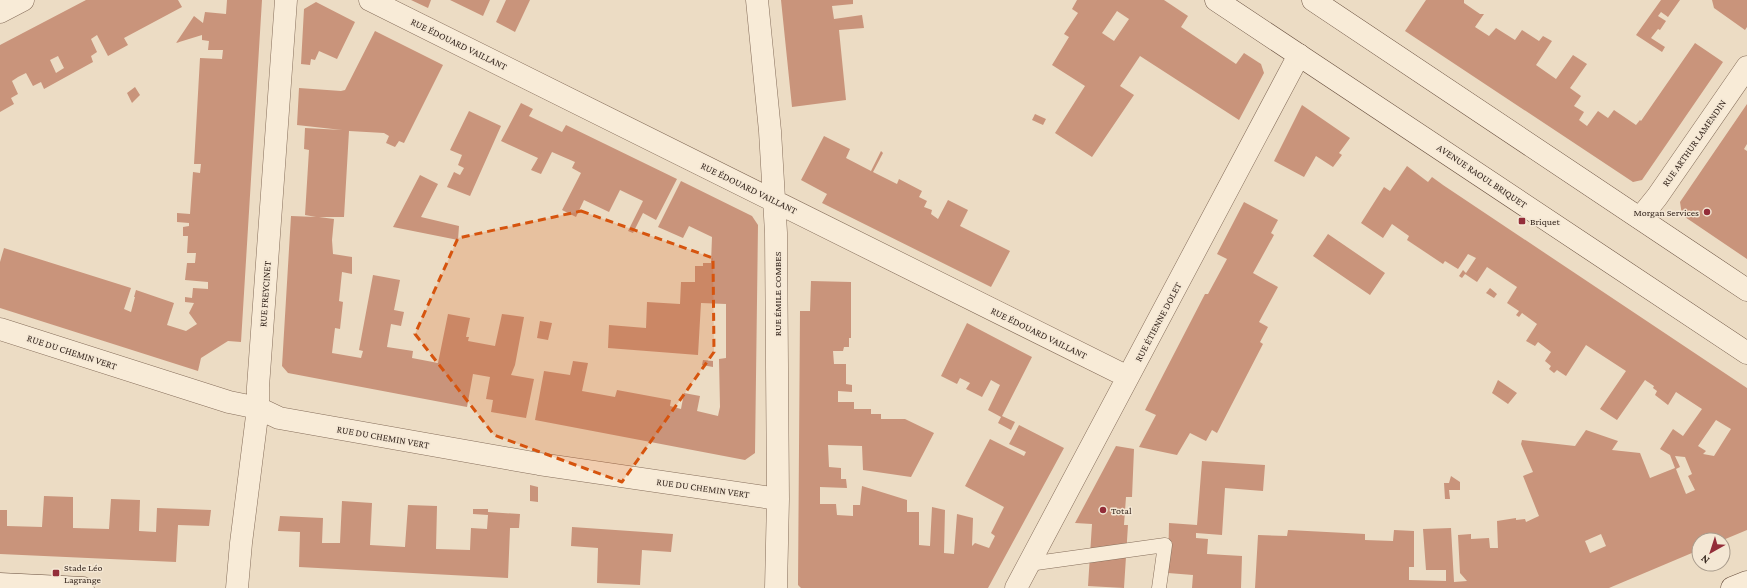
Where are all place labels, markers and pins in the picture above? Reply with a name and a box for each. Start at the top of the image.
place label: Morgan Services [1633,207,1699,218]
marker: Morgan Services [1702,207,1712,217]
marker: Briquet [1517,216,1527,226]
place label: Briquet [1530,216,1560,227]
marker: Total [1098,505,1108,515]
place label: Total [1111,505,1132,516]
place label: Stade Léo Lagrange [64,562,102,585]
marker: Stade Léo Lagrange [51,568,61,578]

